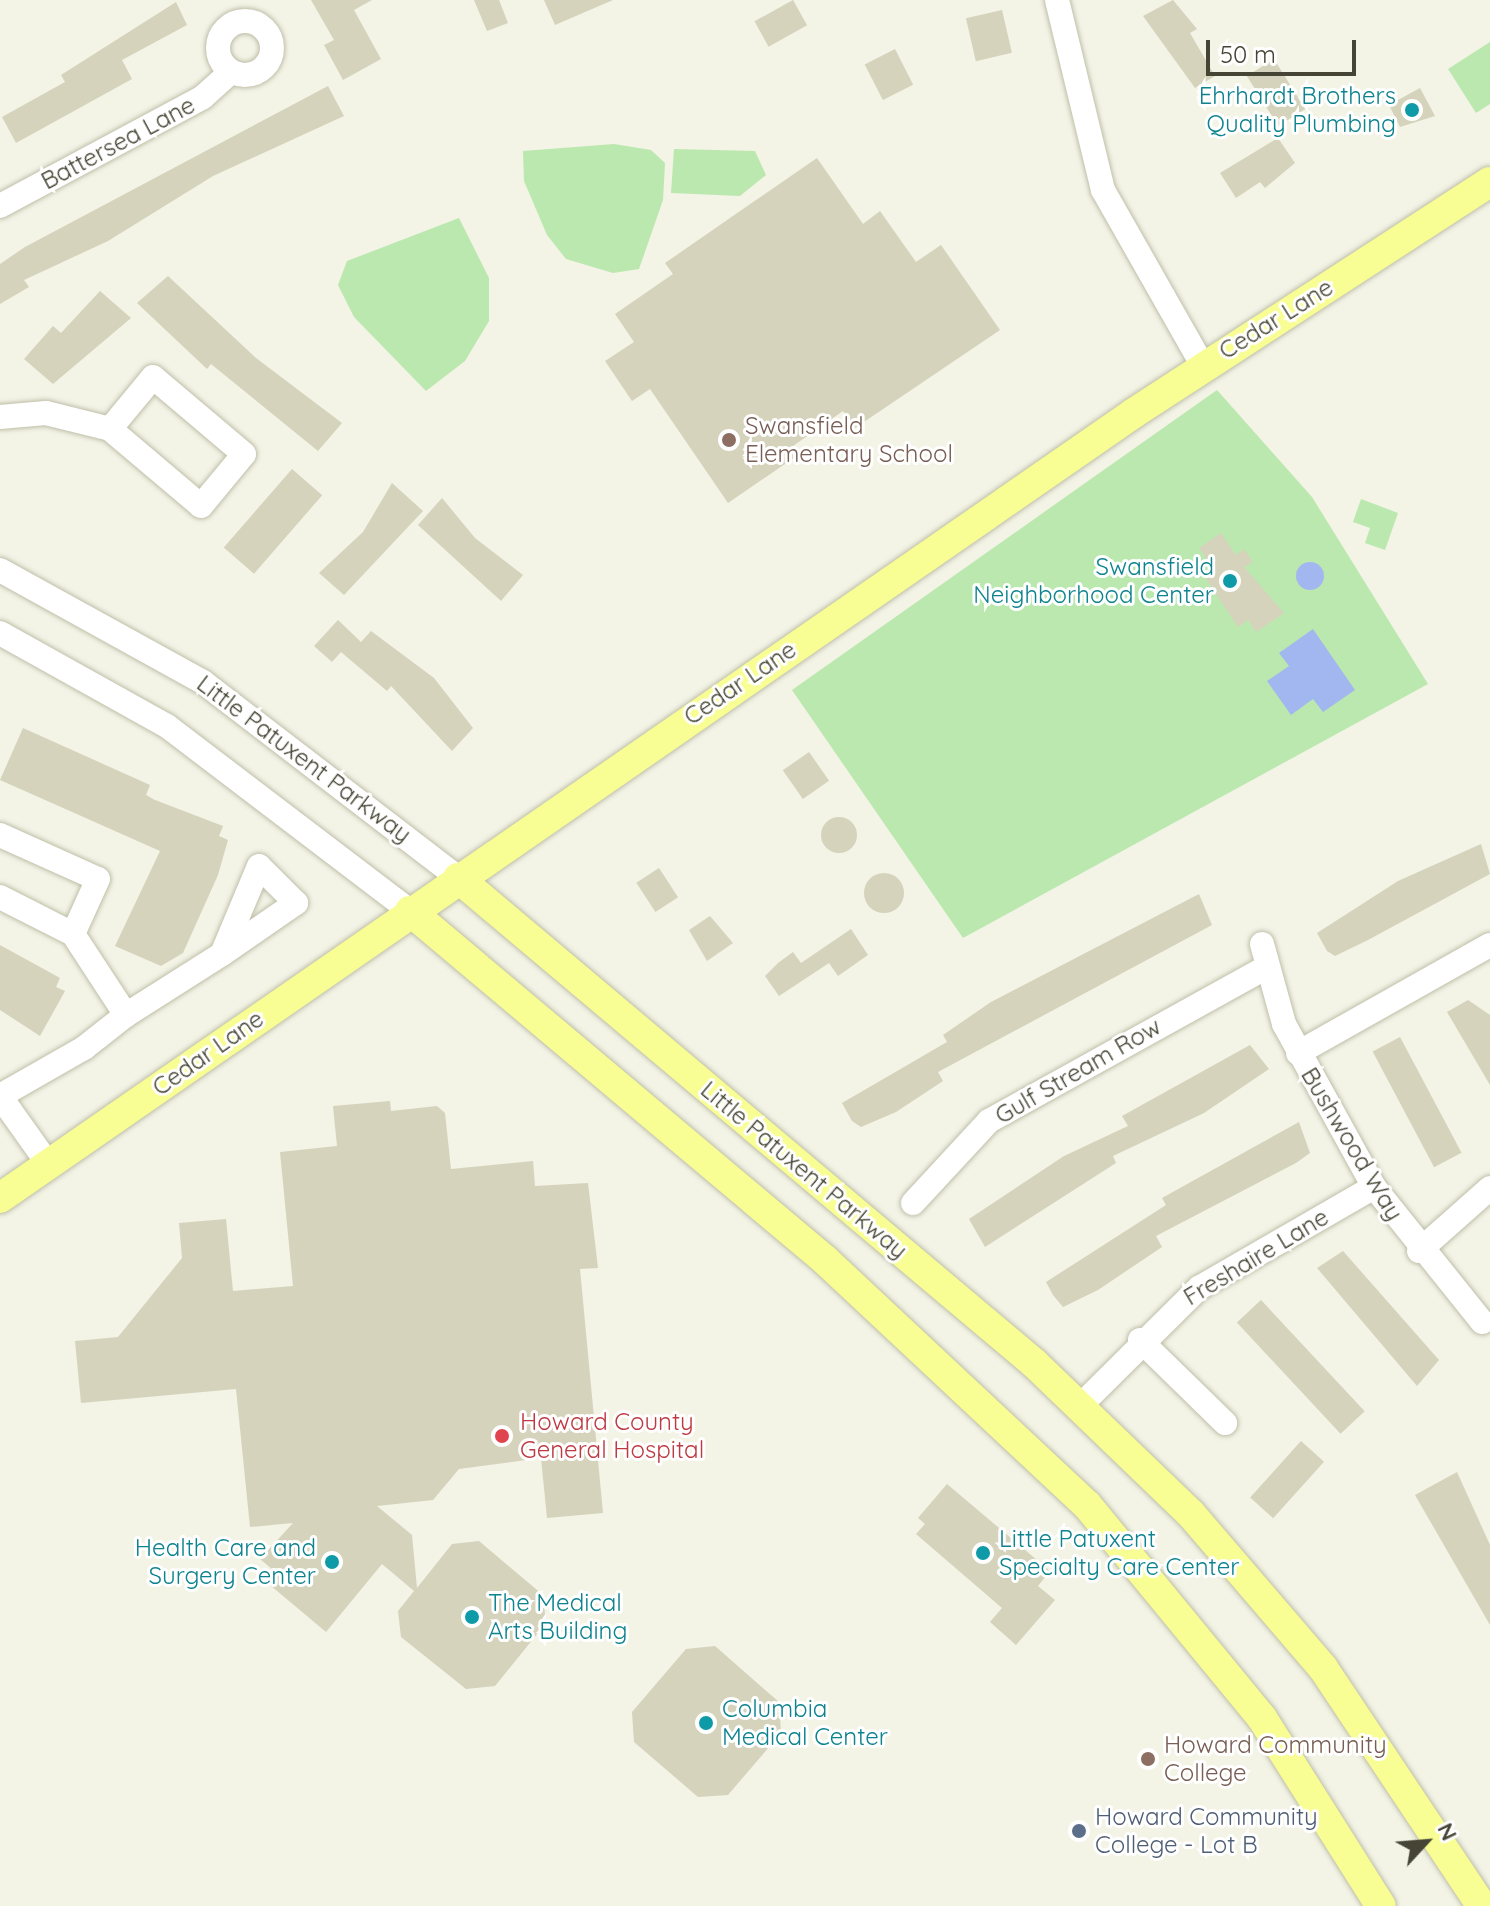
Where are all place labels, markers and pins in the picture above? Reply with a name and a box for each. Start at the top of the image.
place label: Ehrhardt Brothers Quality Plumbing [1199,82,1396,138]
marker: Ehrhardt Brothers Quality Plumbing [1403,101,1421,119]
place label: Swansfield Elementary School [745,412,953,468]
marker: Swansfield Elementary School [720,431,738,449]
place label: Swansfield Neighborhood Center [973,553,1214,609]
marker: Swansfield Neighborhood Center [1221,572,1239,590]
place label: Howard County General Hospital [520,1408,704,1464]
marker: Howard County General Hospital [491,1425,513,1447]
place label: Little Patuxent Specialty Care Center [999,1525,1239,1581]
place label: Health Care and Surgery Center [135,1534,316,1590]
marker: Little Patuxent Specialty Care Center [974,1544,992,1562]
marker: Health Care and Surgery Center [323,1553,341,1571]
place label: The Medical Arts Building [488,1589,627,1645]
marker: The Medical Arts Building [463,1608,481,1626]
place label: Columbia Medical Center [722,1695,888,1751]
marker: Columbia Medical Center [697,1714,715,1732]
place label: Howard Community College [1164,1731,1387,1787]
marker: Howard Community College [1139,1750,1157,1768]
place label: Howard Community College - Lot B [1095,1803,1318,1859]
marker: Howard Community College - Lot B [1070,1822,1088,1840]

